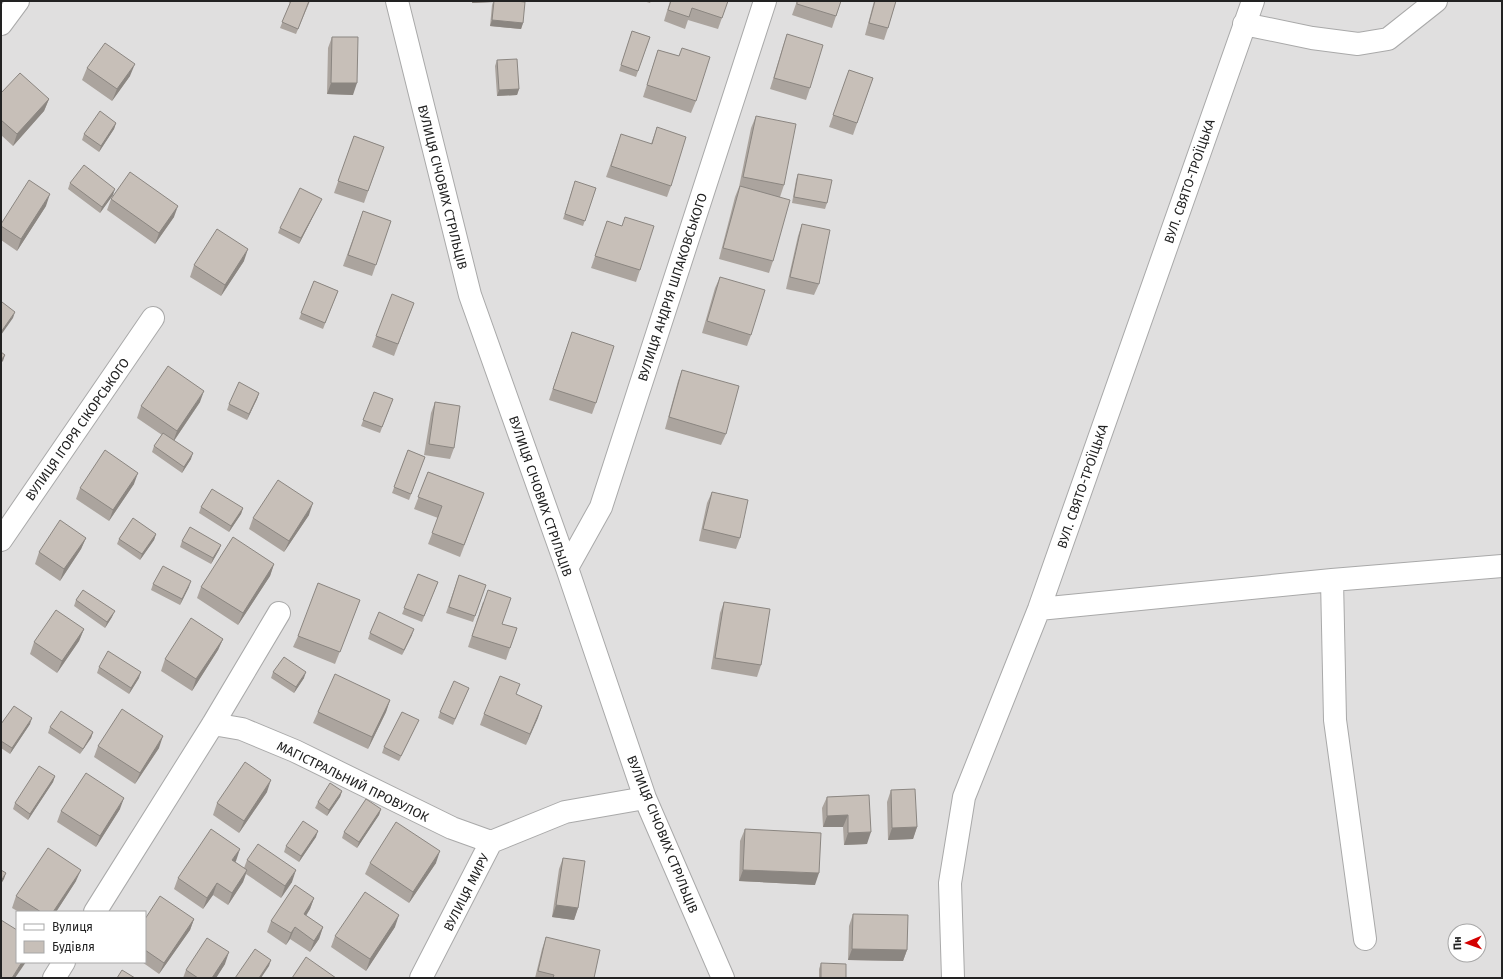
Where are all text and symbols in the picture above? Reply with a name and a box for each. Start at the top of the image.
street label: ВУЛИЦЯ СІЧОВИХ СТРІЛЬЦІВ [415,103,470,271]
street label: ВУЛ. СВЯТО-ТРОЇЦЬКА [1161,116,1218,245]
street label: ВУЛИЦЯ АНДРІЯ ШПАКОВСЬКОГО [635,191,710,383]
street label: ВУЛИЦЯ ІГОРЯ СІКОРСЬКОГО [22,355,132,503]
street label: ВУЛИЦЯ СІЧОВИХ СТРІЛЬЦІВ [506,414,575,578]
street label: ВУЛ. СВЯТО-ТРОЇЦЬКА [1054,421,1111,550]
street label: МАГІСТРАЛЬНИЙ ПРОВУЛОК [274,738,431,825]
street label: ВУЛИЦЯ СІЧОВИХ СТРІЛЬЦІВ [624,753,701,915]
street label: ВУЛИЦЯ МИРУ [440,850,493,934]
legend [16,911,146,963]
text: Вулиця [52,920,93,934]
north arrow [1447,923,1487,963]
text: Пн [1451,936,1464,950]
text: Будівля [52,940,95,954]

